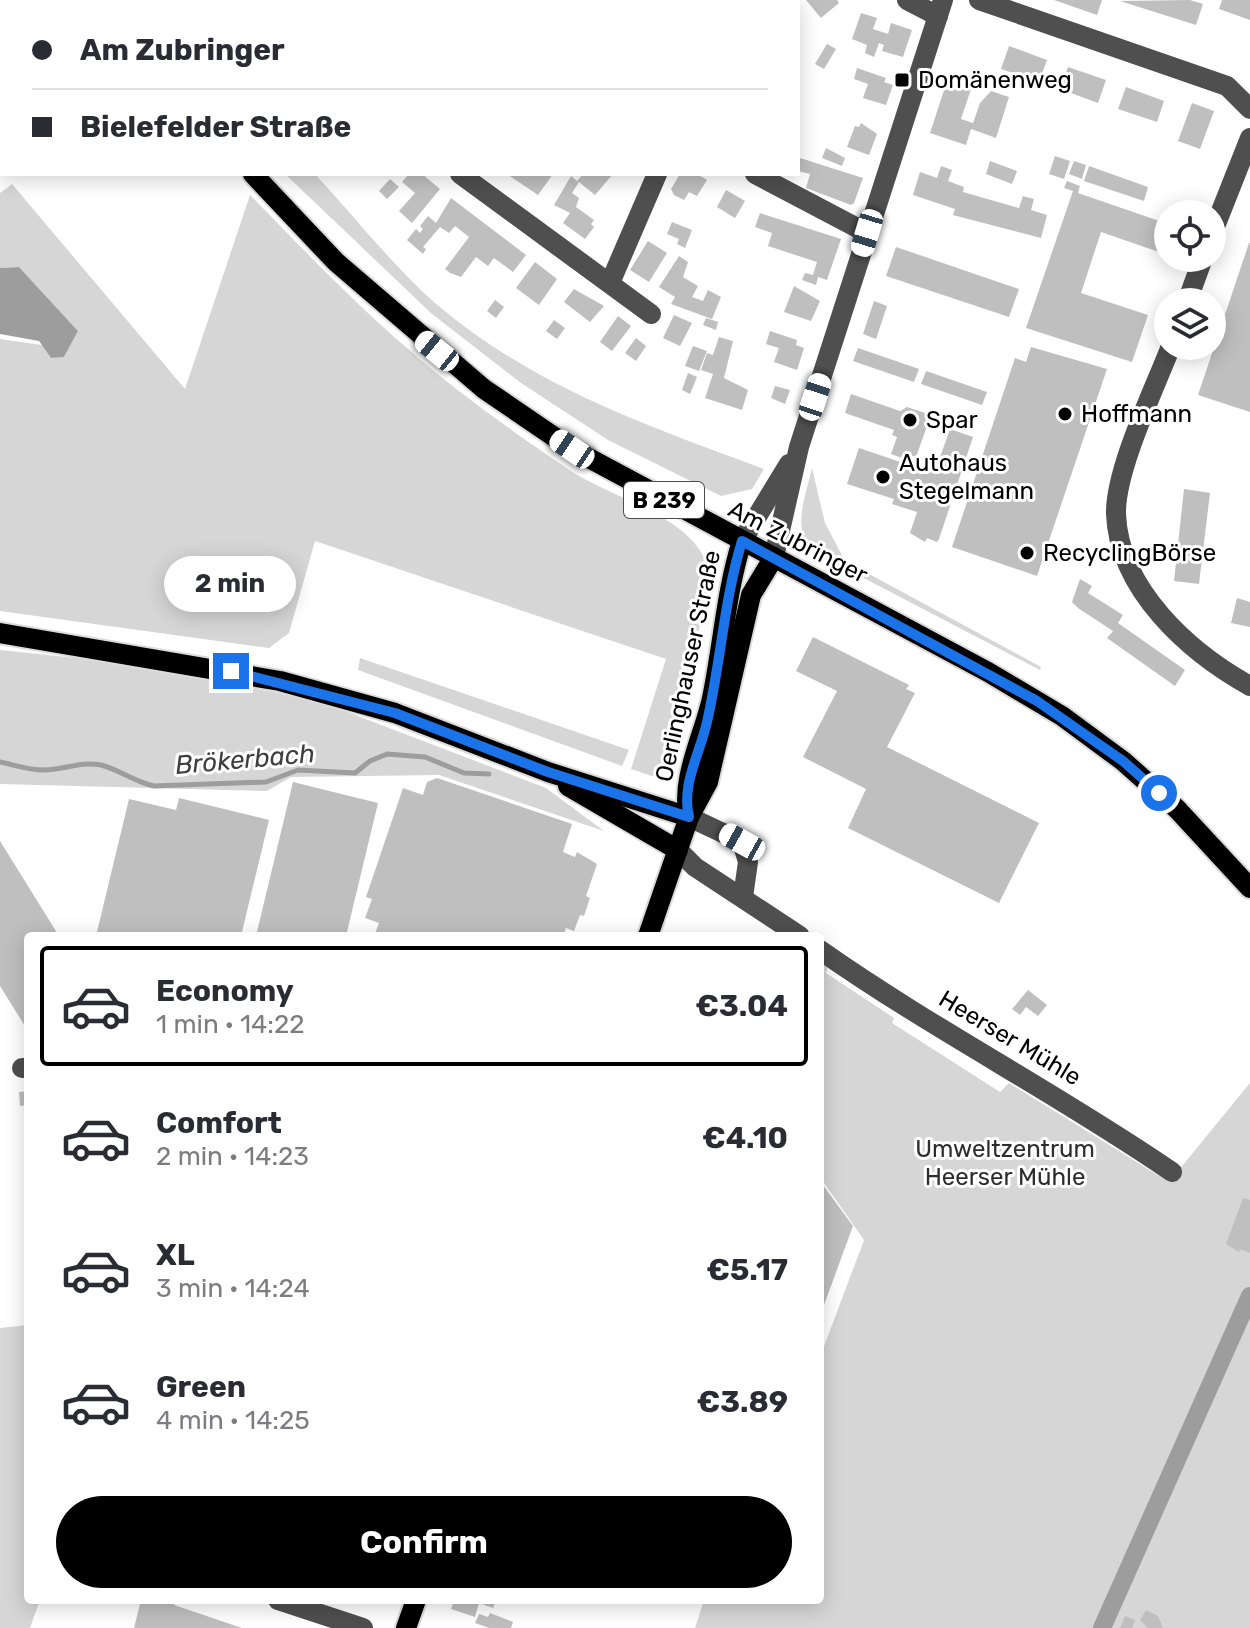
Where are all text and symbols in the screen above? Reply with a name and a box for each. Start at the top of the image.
text: Am Zubringer [80,32,285,68]
place label: Domänenweg [918,66,1072,94]
marker: Domänenweg [893,71,911,89]
text: Bielefelder Straße [80,109,351,145]
map controls [1154,200,1226,360]
button: locate [1154,200,1226,272]
car [849,207,885,259]
button: layers [1154,288,1226,360]
car [411,327,463,375]
car [796,370,834,424]
place label: Hoffmann [1081,400,1192,428]
marker: Hoffmann [1056,405,1074,423]
place label: Spar [926,406,978,434]
marker: Spar [901,411,919,429]
car [545,426,599,472]
place label: Autohaus Stegelmann [899,449,1034,505]
marker: Autohaus Stegelmann [874,468,892,486]
road number: B 239 [624,482,704,518]
street label: Am Zubringer [724,495,872,589]
place label: RecyclingBörse [1043,539,1216,567]
marker: RecyclingBörse [1018,544,1036,562]
street label: Oerlinghauser Straße [650,548,726,784]
callout: 2 min [165,555,297,611]
text: 2 min [195,568,265,599]
route end [213,653,249,689]
water label: Brökerbach [174,738,316,781]
route start [1141,775,1177,811]
car [715,820,769,864]
icon: car [60,970,132,1042]
text: Economy [156,973,294,1009]
street label: Heerser Mühle [934,985,1086,1091]
text: €3.04 [695,988,788,1024]
text: 1 min · 14:22 [156,1009,304,1040]
icon: car [60,1102,132,1174]
text: Comfort [156,1105,282,1141]
text: €4.10 [702,1120,788,1156]
park label: Umweltzentrum Heerser Mühle [915,1135,1095,1191]
text: 2 min · 14:23 [156,1141,309,1172]
icon: car [60,1234,132,1306]
text: XL [156,1237,195,1273]
text: €5.17 [707,1252,788,1288]
text: 3 min · 14:24 [156,1273,310,1304]
icon: car [60,1366,132,1438]
text: Green [156,1369,246,1405]
text: €3.89 [697,1384,788,1420]
text: 4 min · 14:25 [156,1405,310,1436]
button: Confirm [56,1496,792,1588]

